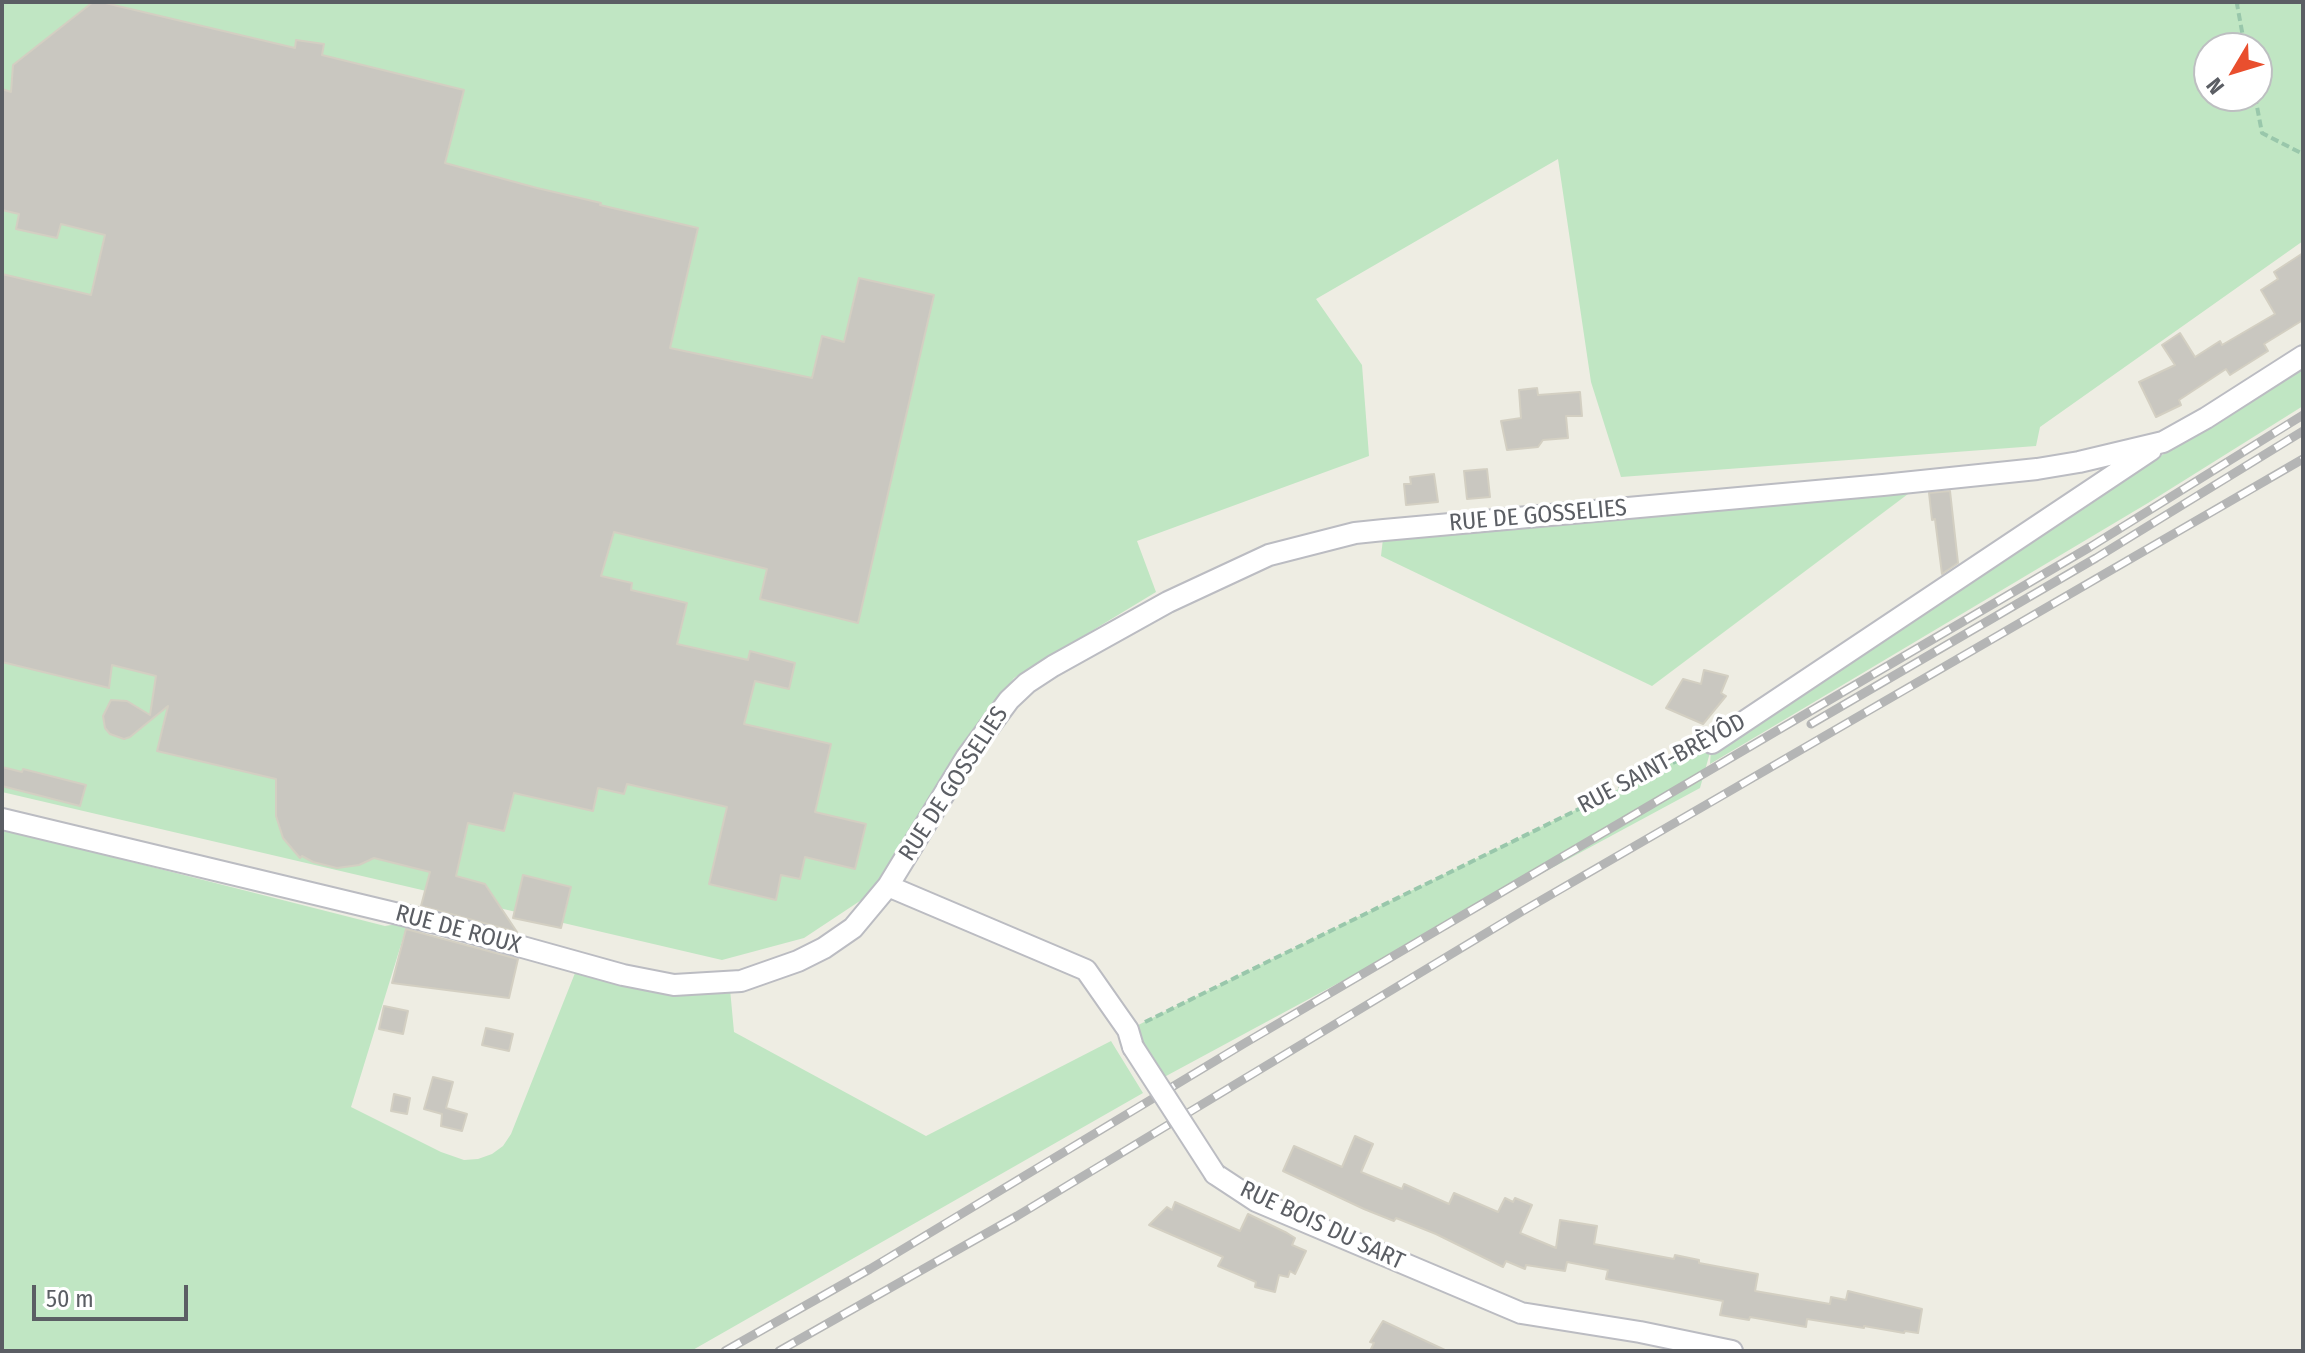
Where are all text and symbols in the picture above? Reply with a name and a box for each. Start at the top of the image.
north arrow [2193,32,2273,112]
text: N [2201,72,2230,99]
street label: RUE DE GOSSELIES [1448,494,1628,538]
street label: RUE DE GOSSELIES [893,701,1015,867]
street label: RUE SAINT-BRÈYÔD [1573,708,1751,820]
street label: RUE DE ROUX [392,899,524,961]
street label: RUE BOIS DU SART [1235,1175,1409,1277]
scale bar [36,1269,192,1319]
text: 50 m [46,1285,94,1313]

